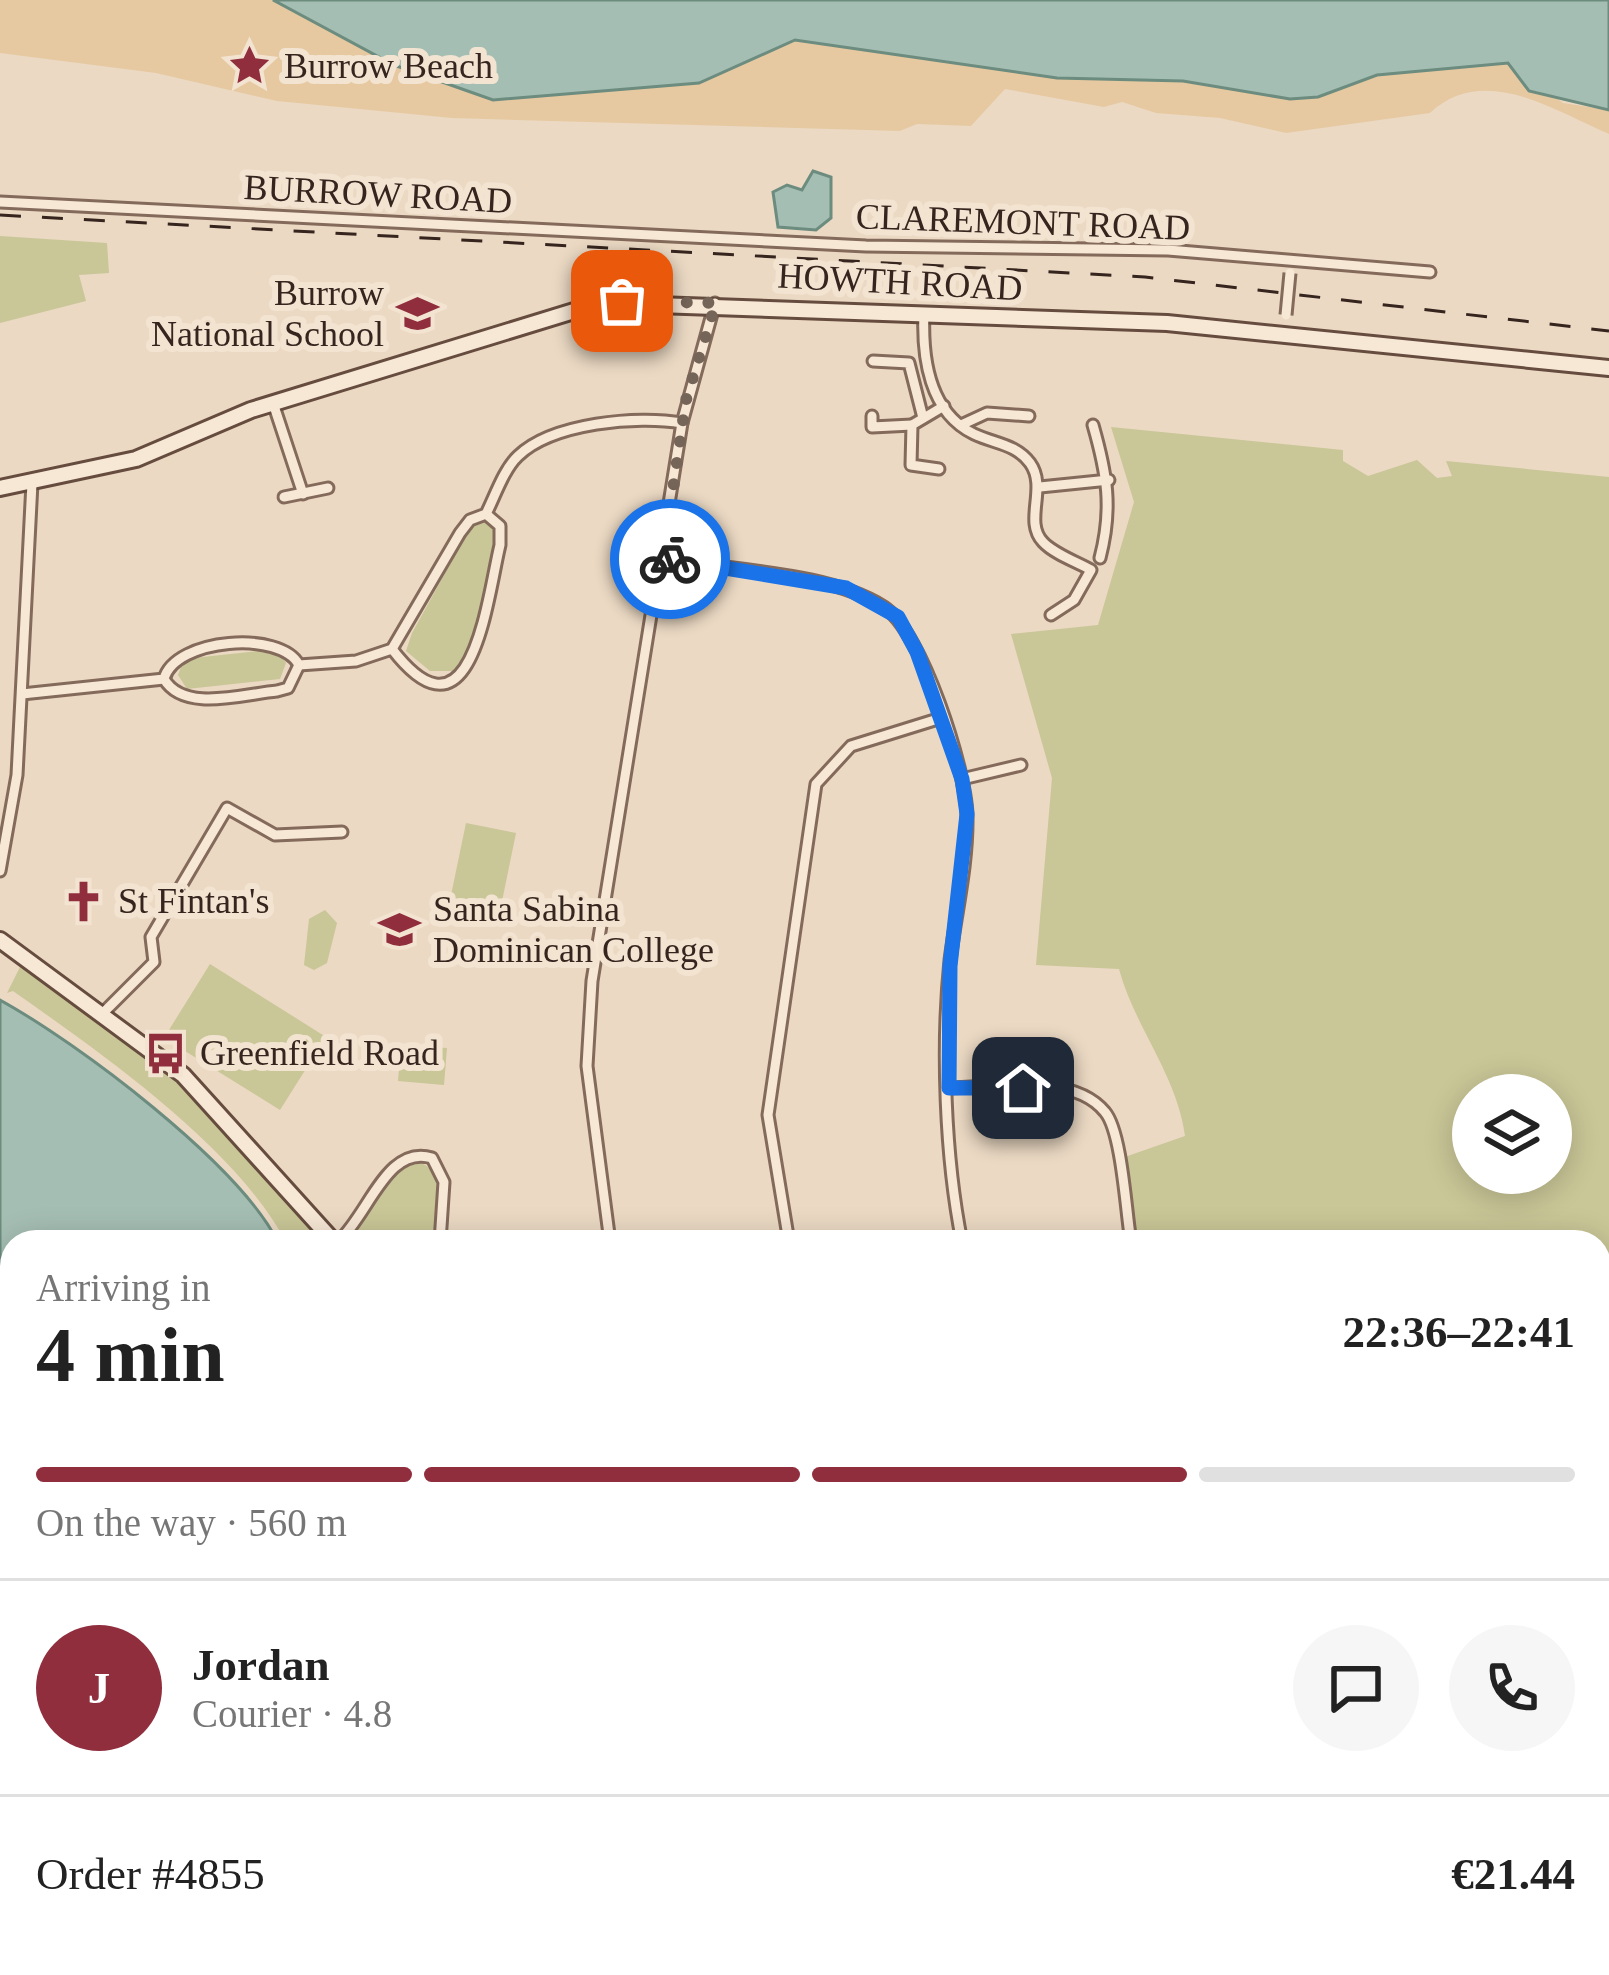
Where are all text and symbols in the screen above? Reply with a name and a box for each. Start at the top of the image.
place icon: Burrow Beach [227,43,273,89]
place label: Burrow Beach [284,46,493,86]
street label: BURROW ROAD [243,167,513,221]
street label: CLAREMONT ROAD [855,196,1191,248]
pin [571,250,673,352]
street label: HOWTH ROAD [777,256,1023,308]
icon: bag [589,268,655,334]
place label: Burrow National School [151,273,384,354]
school or university icon: Burrow National School [395,291,441,337]
courier [610,499,730,619]
icon: bike [637,526,703,592]
church icon: St Fintan's [61,878,107,924]
place label: St Fintan's [118,881,270,921]
place label: Santa Sabina Dominican College [433,889,714,970]
school or university icon: Santa Sabina Dominican College [376,907,422,953]
bus stop icon: Greenfield Road [143,1030,189,1076]
place label: Greenfield Road [200,1033,439,1073]
pin [972,1037,1074,1139]
icon: home [990,1055,1056,1121]
map controls [1452,1074,1572,1194]
button: layers [1452,1074,1572,1194]
text: Arriving in [36,1266,210,1309]
text: 22:36–22:41 [1343,1307,1575,1357]
text: 4 min [36,1311,225,1398]
text: On the way · 560 m [36,1501,347,1544]
button: chat [1293,1625,1419,1751]
button: phone [1449,1625,1575,1751]
text: Jordan [192,1640,330,1690]
text: J [88,1663,110,1713]
text: Courier · 4.8 [192,1692,392,1735]
text: Order #4855 [36,1849,265,1899]
text: €21.44 [1451,1849,1575,1899]

